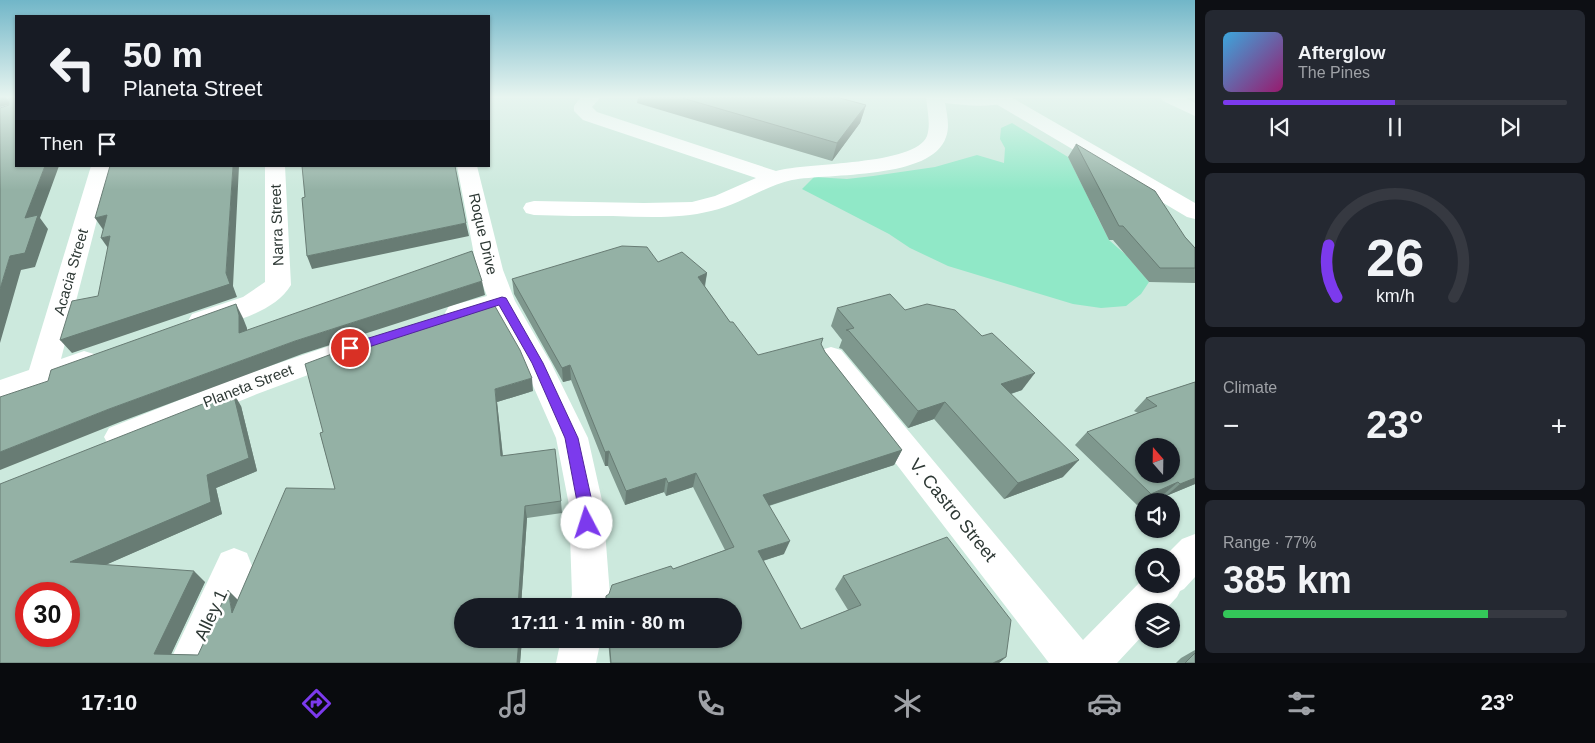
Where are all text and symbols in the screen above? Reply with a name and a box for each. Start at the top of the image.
icon: left [40,35,105,100]
text: 50 m [123,35,203,74]
text: Afterglow [1298,42,1386,63]
text: The Pines [1298,64,1370,81]
text: Planeta Street [123,76,262,101]
icon: previous [1266,113,1294,141]
icon: pause [1381,113,1409,141]
icon: next [1496,113,1524,141]
icon: arrive [93,130,121,158]
text: Then [40,133,83,154]
street label: Narra Street [267,183,286,266]
street label: Roque Drive [466,191,501,276]
street label: Acacia Street [50,226,91,317]
text: 26 [1366,229,1424,287]
text: km/h [1376,286,1414,306]
pin [329,327,371,369]
icon: arrive [336,334,364,362]
street label: Planeta Street [200,360,296,411]
text: Climate [1223,379,1277,396]
text: 23° [1366,404,1424,446]
text: − [1223,410,1239,441]
text: + [1551,410,1567,441]
north arrow [1135,438,1180,482]
map controls [1135,438,1180,648]
street label: V. Castro Street [905,455,1001,565]
button: sound [1135,493,1180,538]
position arrow [560,496,612,548]
text: Range · 77% [1223,534,1316,551]
button: search [1135,548,1180,593]
text: 385 km [1223,559,1352,601]
speed limit sign: 30 [15,582,80,647]
street label: Alley 1 [191,586,231,644]
button: layers [1135,603,1180,648]
text: 17:11 · 1 min · 80 m [511,612,685,633]
icon: directions [299,686,334,721]
icon: music [496,686,531,721]
icon: phone [693,686,728,721]
icon: climate [890,686,925,721]
icon: car [1087,686,1122,721]
icon: filters [1284,686,1319,721]
text: 17:10 [81,690,137,715]
text: 23° [1481,690,1514,715]

